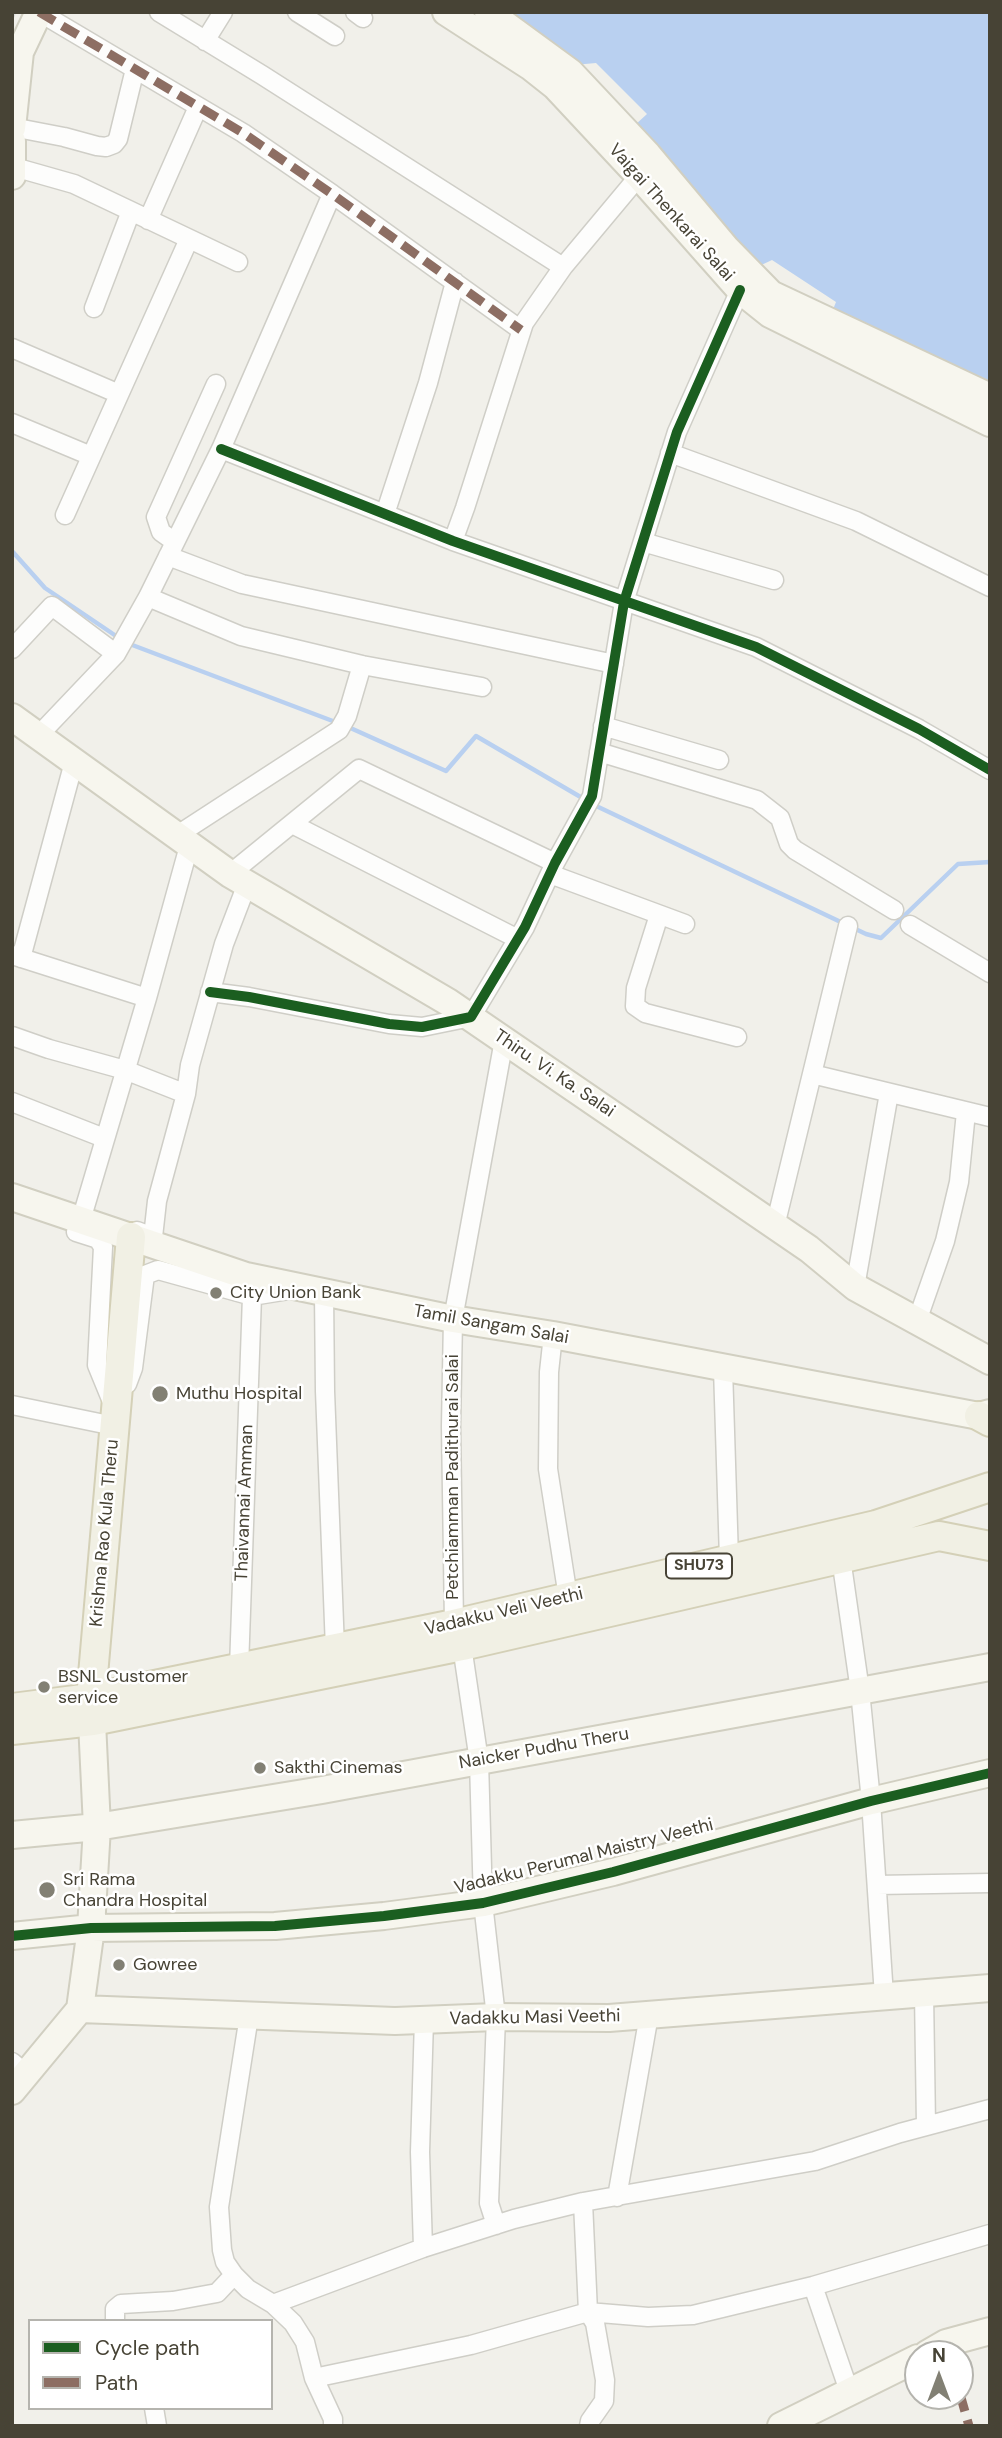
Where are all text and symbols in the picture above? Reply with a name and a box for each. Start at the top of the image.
street label: Vaigai Thenkarai Salai [603,140,739,286]
street label: Thiru. Vi. Ka. Salai [489,1026,619,1122]
place label: City Union Bank [230,1282,361,1304]
marker: City Union Bank [208,1285,224,1301]
street label: Tamil Sangam Salai [412,1301,570,1349]
street label: Petchiamman Padithurai Salai [442,1354,464,1600]
place label: Muthu Hospital [176,1383,302,1405]
marker: Muthu Hospital [150,1384,170,1404]
street label: Thaivannai Amman [231,1424,259,1582]
street label: Krishna Rao Kula Theru [86,1438,124,1628]
road number: SHU73 [666,1554,732,1578]
street label: Vadakku Veli Veethi [423,1583,585,1641]
place label: BSNL Customer service [58,1666,188,1708]
marker: BSNL Customer service [36,1679,52,1695]
street label: Naicker Pudhu Theru [457,1723,631,1775]
place label: Sakthi Cinemas [274,1757,402,1779]
marker: Sakthi Cinemas [252,1760,268,1776]
street label: Vadakku Perumal Maistry Veethi [452,1814,716,1900]
place label: Sri Rama Chandra Hospital [63,1869,207,1912]
marker: Sri Rama Chandra Hospital [37,1880,57,1900]
place label: Gowree [133,1954,197,1976]
marker: Gowree [111,1957,127,1973]
street label: Vadakku Masi Veethi [449,2006,621,2030]
legend [28,2319,273,2410]
text: Cycle path [95,2334,200,2362]
north arrow [904,2340,974,2410]
text: N [932,2343,946,2368]
text: Path [95,2369,138,2397]

